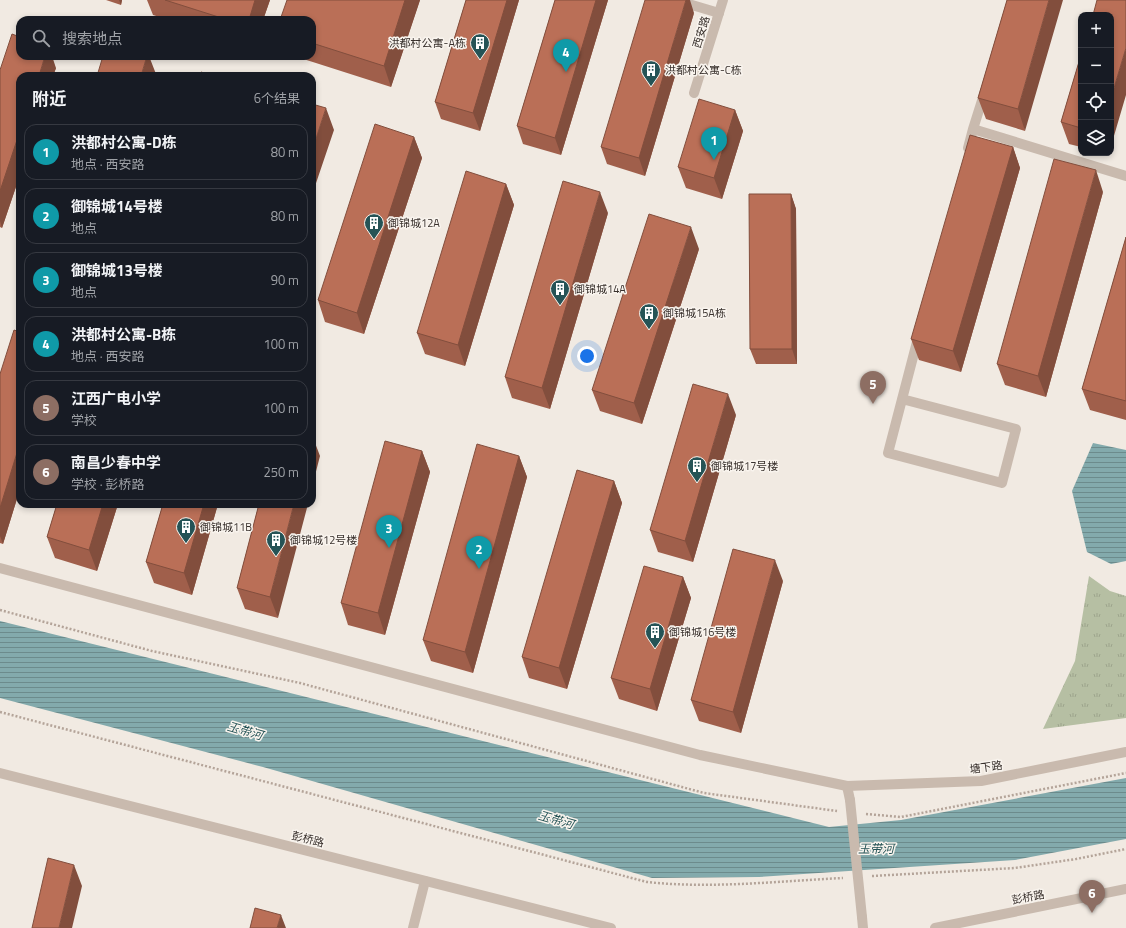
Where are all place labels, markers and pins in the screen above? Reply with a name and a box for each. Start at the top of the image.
building icon: 洪都村公寓-A栋 [469,32,491,60]
place label: 洪都村公寓-A栋 [389,35,466,51]
pin: 4 [553,39,579,72]
building icon: 洪都村公寓-C栋 [640,59,662,87]
place label: 洪都村公寓-C栋 [665,62,742,78]
pin: 1 [701,127,727,160]
building icon: 御锦城12A [363,212,385,240]
place label: 御锦城12A [387,215,440,231]
building icon: 御锦城14A [549,278,571,306]
place label: 御锦城14A [573,281,626,297]
building icon: 御锦城15A栋 [638,302,660,330]
place label: 御锦城15A栋 [662,305,726,321]
pin: 5 [860,371,886,404]
building icon: 御锦城17号楼 [686,455,708,483]
place label: 御锦城17号楼 [710,458,778,474]
pin: 3 [376,515,402,548]
building icon: 御锦城11B [175,516,197,544]
place label: 御锦城11B [199,519,252,535]
building icon: 御锦城12号楼 [265,529,287,557]
place label: 御锦城12号楼 [289,532,357,548]
pin: 2 [466,536,492,569]
building icon: 御锦城16号楼 [644,621,666,649]
place label: 御锦城16号楼 [668,624,736,640]
pin: 6 [1079,880,1105,913]

